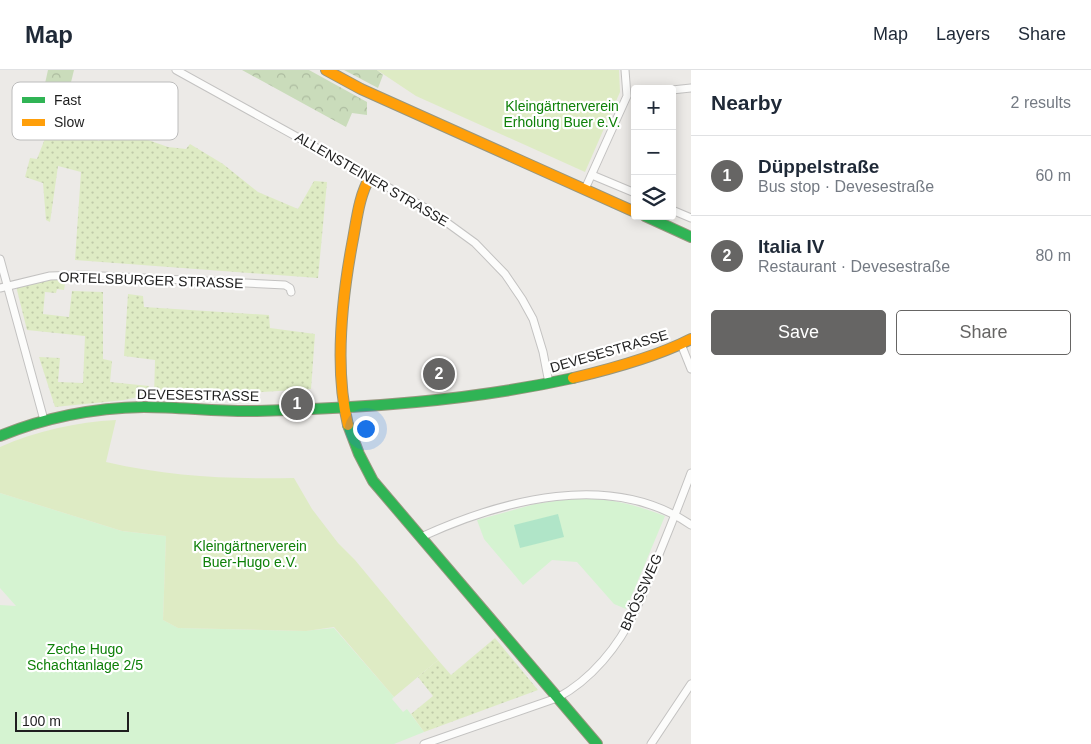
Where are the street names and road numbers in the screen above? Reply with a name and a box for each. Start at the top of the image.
street label: ALLENSTEINER STRASSE [293,129,451,229]
street label: ORTELSBURGER STRASSE [58,269,244,291]
street label: DEVESESTRASSE [548,326,670,376]
street label: DEVESESTRASSE [137,386,259,404]
street label: BRÖSSWEG [616,551,665,633]

